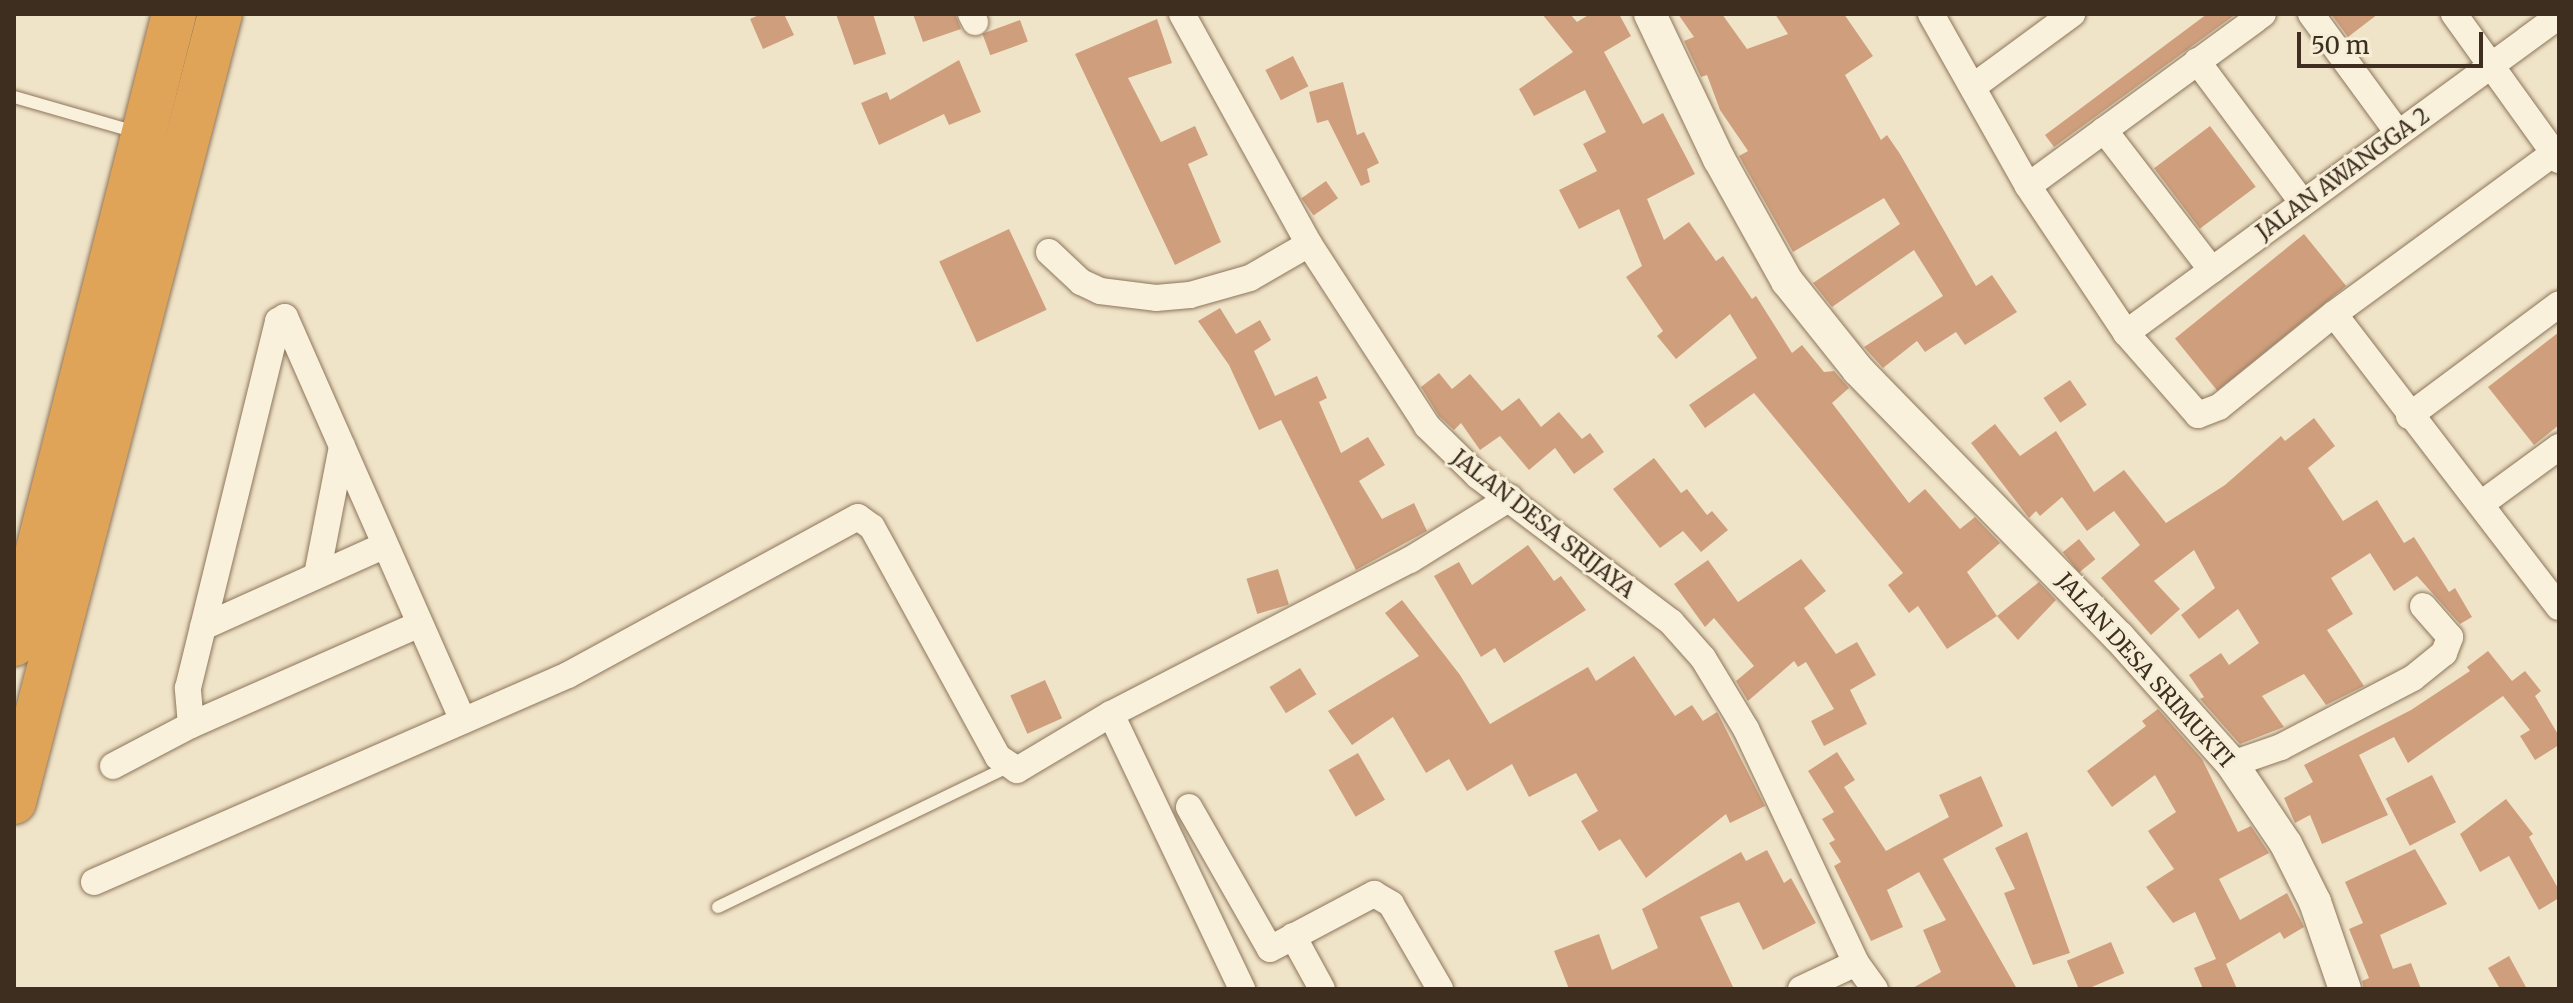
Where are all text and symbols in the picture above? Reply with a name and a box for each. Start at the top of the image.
scale bar [2301,16,2487,66]
text: 50 m [2311,30,2370,61]
street label: JALAN AWANGGA 2 [2251,102,2435,246]
street label: JALAN DESA SRIJAYA [1446,444,1640,604]
street label: JALAN DESA SRIMUKTI [2051,567,2239,773]

